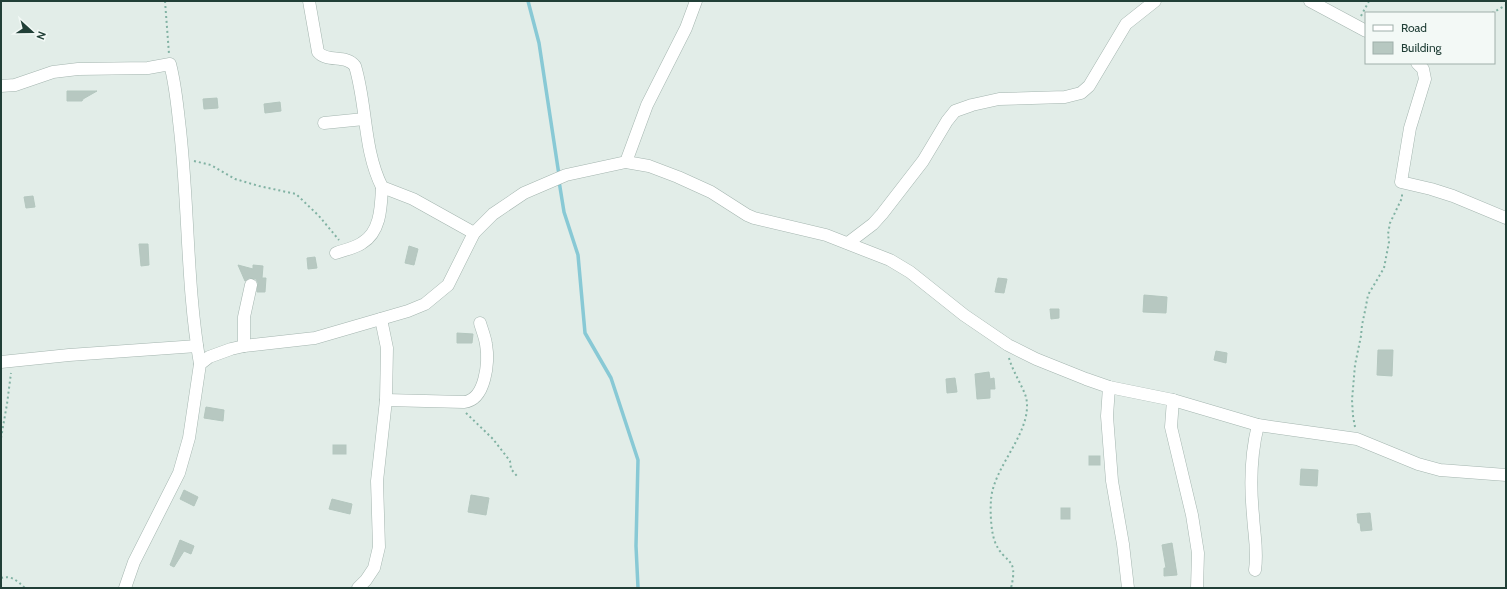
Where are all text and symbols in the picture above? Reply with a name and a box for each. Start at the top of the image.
north arrow [12,12,52,52]
legend [1365,12,1495,64]
text: Road [1401,20,1427,35]
text: N [33,29,49,42]
text: Building [1401,40,1443,55]

